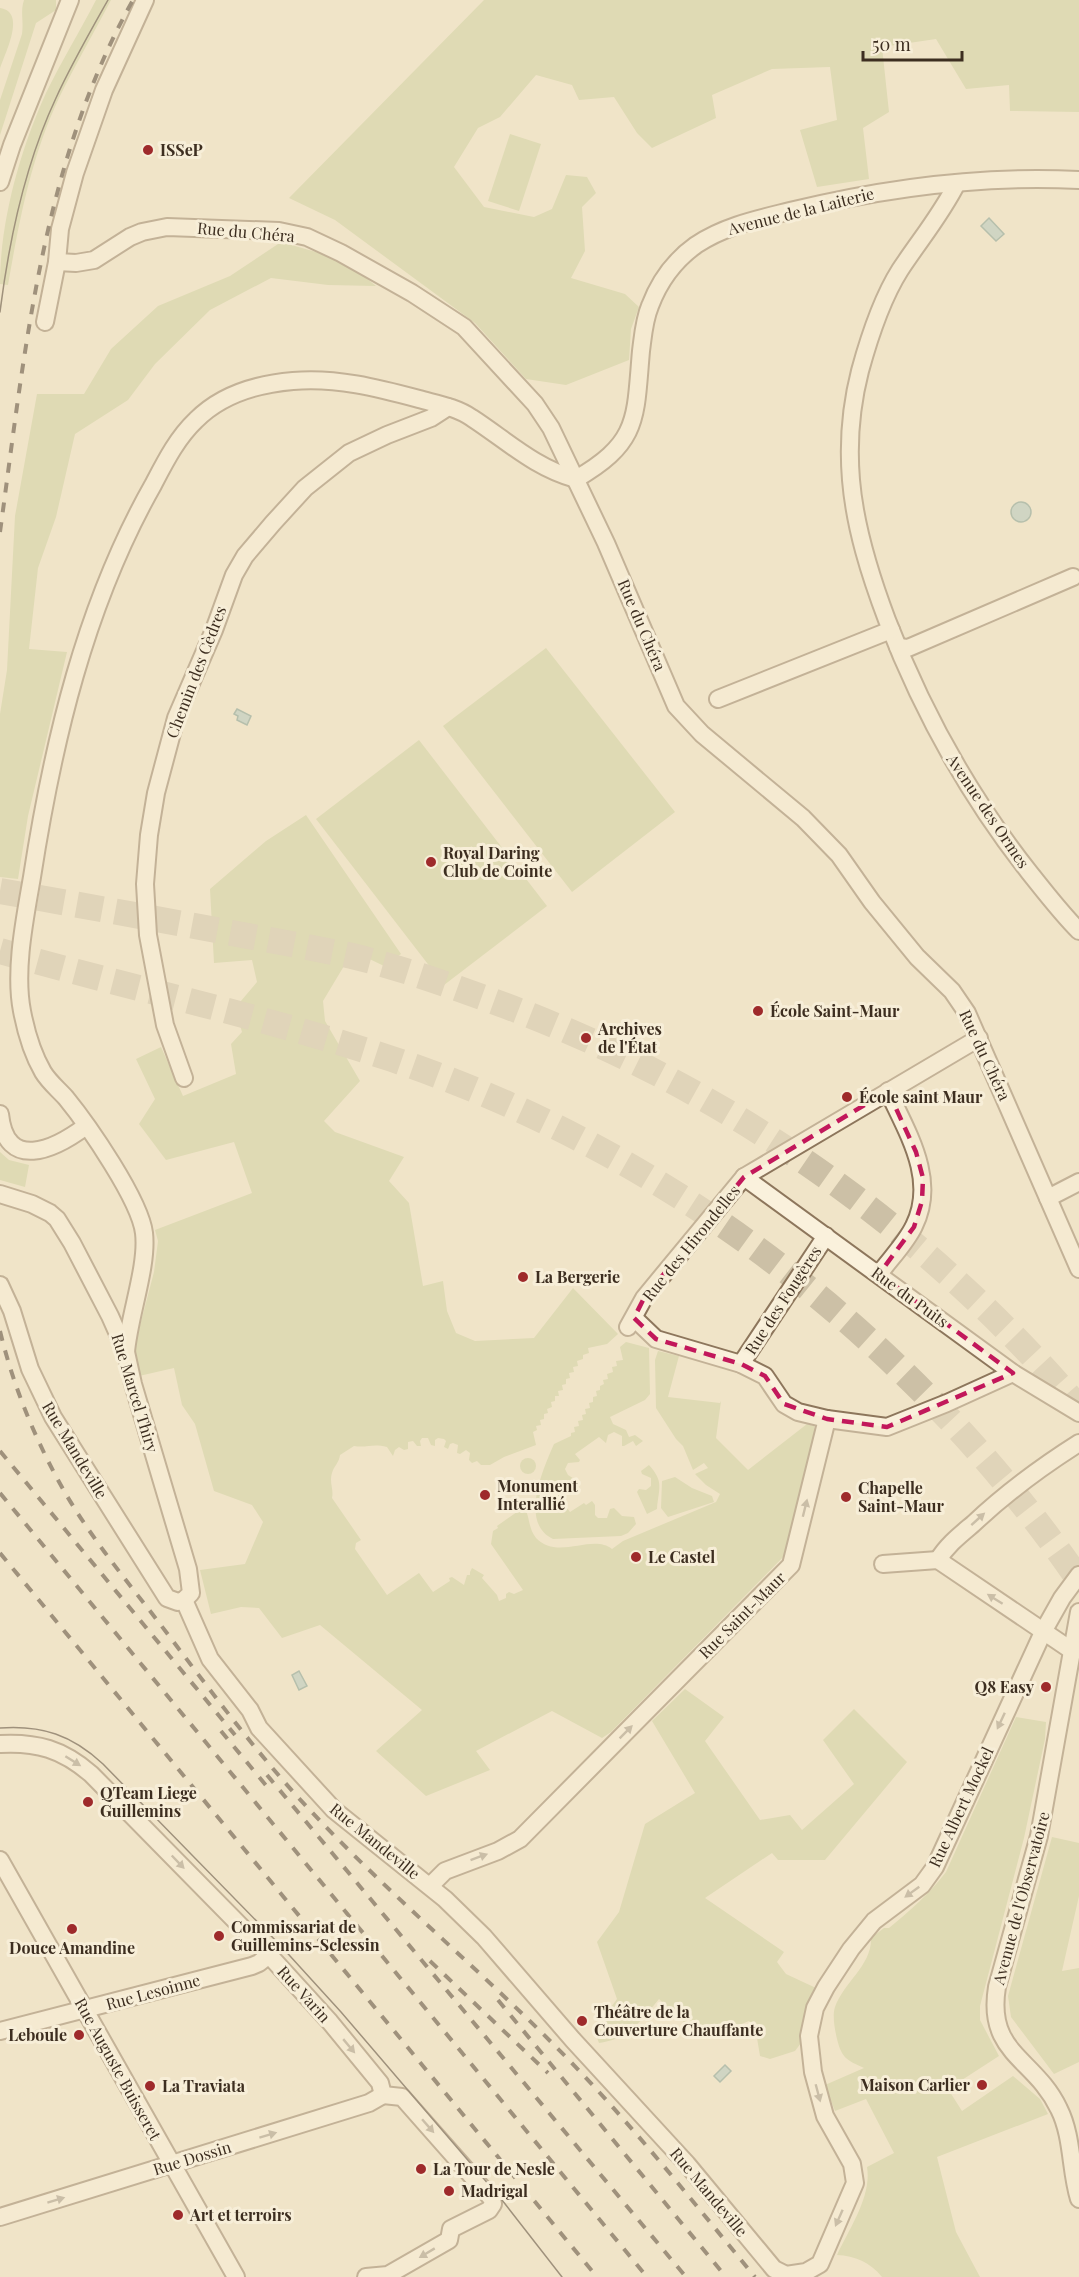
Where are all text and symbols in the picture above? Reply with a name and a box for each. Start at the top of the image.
scale bar [863,24,962,62]
text: 50 m [872,32,911,56]
place label: ISSeP [160,139,203,160]
marker: ISSeP [141,143,155,157]
street label: Avenue de la Laiterie [725,182,876,239]
street label: Rue du Chéra [196,217,296,246]
street label: Rue du Chéra [614,576,671,674]
street label: Chemin des Cèdres [161,603,230,741]
street label: Avenue des Ormes [942,749,1035,872]
place label: Royal Daring Club de Cointe [443,842,552,881]
marker: Royal Daring Club de Cointe [424,855,438,869]
place label: École Saint-Maur [770,1000,900,1021]
marker: École Saint-Maur [751,1004,765,1018]
street label: Rue du Chéra [955,1006,1016,1104]
place label: Archives de l'État [597,1018,662,1057]
marker: Archives de l'État [579,1031,593,1045]
place label: École saint Maur [859,1086,983,1107]
marker: École saint Maur [840,1090,854,1104]
street label: Rue des Hirondelles [637,1180,744,1305]
street label: Rue des Fougères [740,1241,826,1358]
street label: Rue du Puits [868,1262,953,1332]
place label: La Bergerie [535,1266,620,1287]
marker: La Bergerie [516,1270,530,1284]
street label: Rue Marcel Thiry [107,1331,164,1455]
street label: Rue Mandeville [38,1397,113,1502]
place label: Monument Interallié [497,1475,578,1514]
place label: Chapelle Saint-Maur [858,1477,944,1516]
marker: Monument Interallié [478,1488,492,1502]
marker: Chapelle Saint-Maur [839,1490,853,1504]
one-way arrow [800,1499,810,1517]
one-way arrow [971,1512,986,1526]
place label: Le Castel [648,1546,715,1567]
marker: Le Castel [629,1550,643,1564]
street label: Rue Saint-Maur [694,1567,790,1663]
one-way arrow [986,1593,1003,1604]
place label: Q8 Easy [974,1676,1035,1697]
marker: Q8 Easy [1039,1680,1053,1694]
one-way arrow [997,1713,1006,1730]
one-way arrow [618,1725,633,1739]
street label: Rue Albert Mockel [923,1743,998,1870]
one-way arrow [65,1755,81,1766]
place label: QTeam Liege Guillemins [100,1782,197,1821]
marker: QTeam Liege Guillemins [81,1795,95,1809]
street label: Rue Mandeville [326,1798,425,1883]
street label: Avenue de l'Observatoire [987,1809,1054,1988]
one-way arrow [471,1852,489,1862]
one-way arrow [171,1855,185,1869]
one-way arrow [904,1886,920,1898]
place label: Commissariat de Guillemins-Sclessin [231,1916,380,1955]
marker: Douce Amandine [65,1922,79,1936]
marker: Commissariat de Guillemins-Sclessin [212,1929,226,1943]
place label: Douce Amandine [9,1937,135,1958]
street label: Rue Varin [273,1961,336,2027]
street label: Rue Lesoinne [103,1969,202,2014]
street label: Rue Auguste Buisseret [71,1994,166,2144]
place label: Théâtre de la Couverture Chauffante [594,2001,763,2040]
marker: Théâtre de la Couverture Chauffante [575,2014,589,2028]
place label: Leboule [8,2024,67,2045]
marker: Leboule [72,2028,86,2042]
one-way arrow [343,2038,355,2053]
place label: Maison Carlier [860,2074,971,2095]
place label: La Traviata [162,2075,246,2096]
marker: Maison Carlier [975,2078,989,2092]
marker: La Traviata [143,2079,157,2093]
one-way arrow [814,2084,824,2102]
one-way arrow [421,2118,434,2133]
one-way arrow [259,2130,277,2139]
street label: Rue Dossin [150,2136,234,2179]
street label: Rue Mandeville [666,2143,753,2241]
place label: La Tour de Nesle [433,2158,555,2179]
marker: La Tour de Nesle [414,2162,428,2176]
place label: Madrigal [461,2180,528,2201]
marker: Madrigal [442,2184,456,2198]
one-way arrow [47,2195,65,2204]
place label: Art et terroirs [189,2204,292,2225]
marker: Art et terroirs [171,2208,185,2222]
one-way arrow [835,2210,844,2227]
one-way arrow [419,2248,435,2259]

